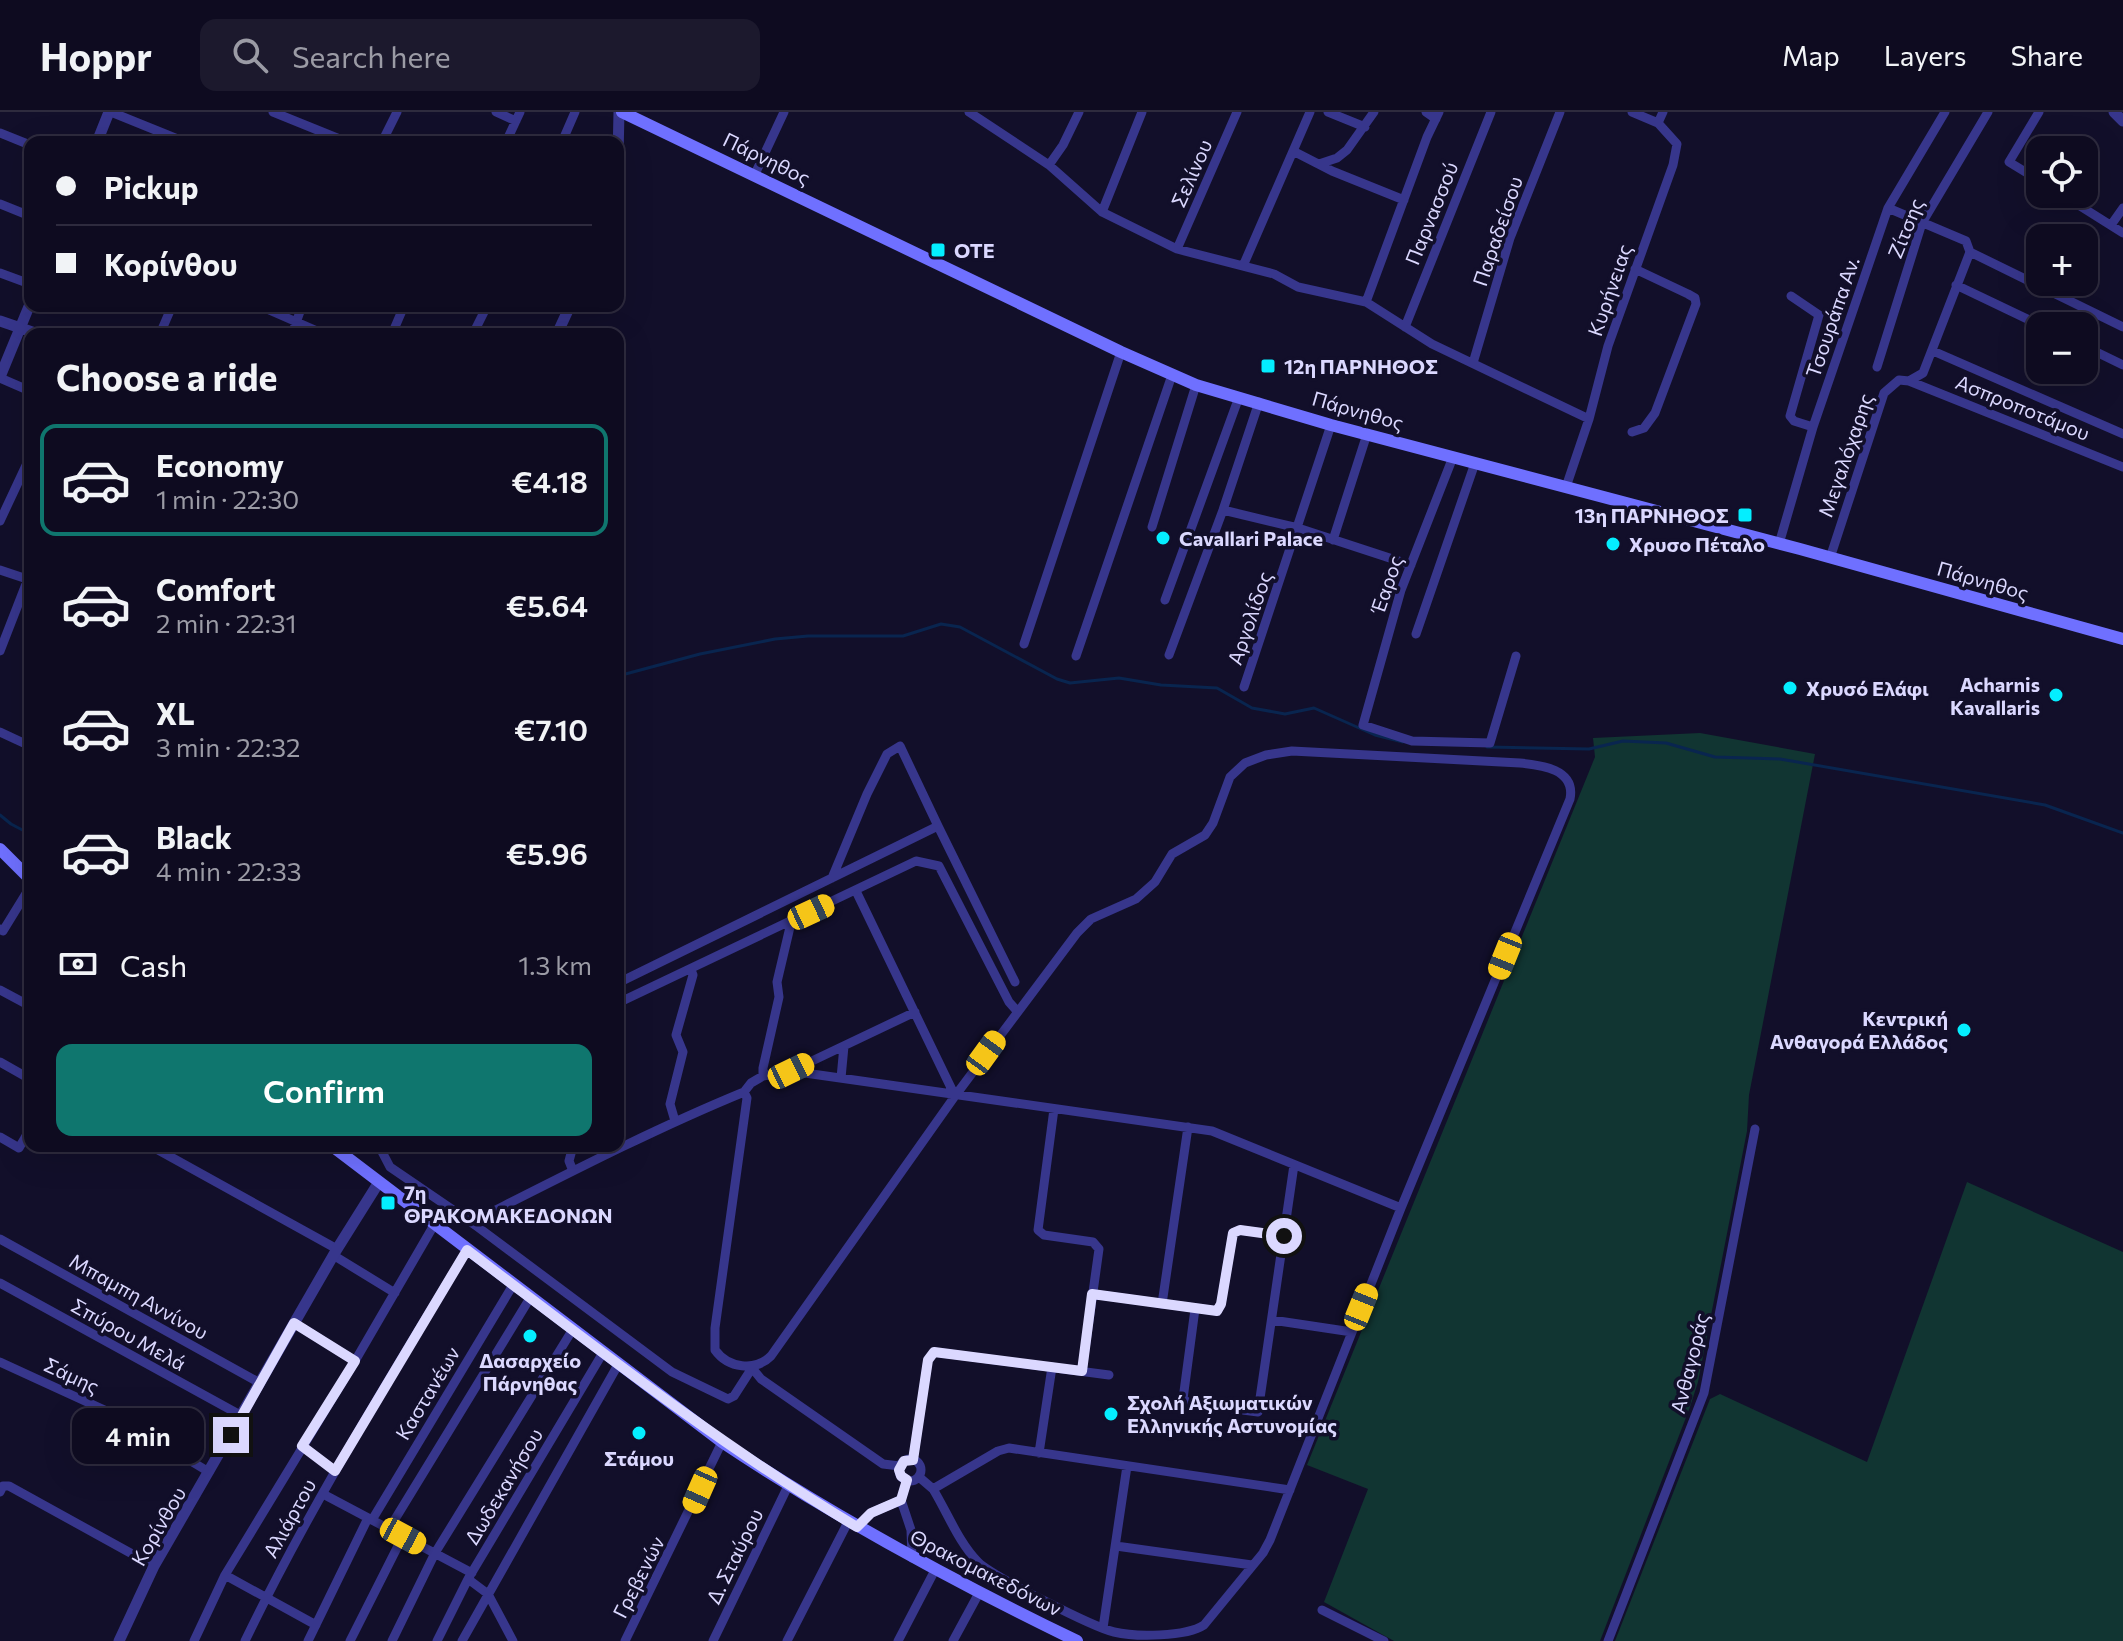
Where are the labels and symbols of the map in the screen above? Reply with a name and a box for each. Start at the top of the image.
street label: Πάρνηθος [720,127,814,189]
street label: Σελίνου [1165,135,1217,211]
street label: Παρνασσού [1399,158,1463,268]
street label: Παραδείσου [1467,173,1527,289]
street label: Ζίτσης [1882,195,1928,261]
place label: ΟΤΕ [954,238,995,262]
marker: ΟΤΕ [929,241,947,259]
street label: Κυρήνειας [1582,241,1636,339]
street label: Τσουράπα Αν. [1800,253,1864,381]
place label: 12η ΠΑΡΝΗΘΟΣ [1284,354,1438,378]
marker: 12η ΠΑΡΝΗΘΟΣ [1259,357,1277,375]
street label: Ασπροποτάμου [1953,369,2093,445]
street label: Πάρνηθος [1310,386,1406,434]
street label: Μεγαλόχαρης [1813,390,1877,520]
place label: 13η ΠΑΡΝΗΘΟΣ [1575,503,1729,527]
marker: 13η ΠΑΡΝΗΘΟΣ [1736,506,1754,524]
place label: Cavallari Palace [1179,526,1323,550]
marker: Cavallari Palace [1154,529,1172,547]
place label: Χρυσο Πέταλο [1629,532,1765,556]
marker: Χρυσο Πέταλο [1604,535,1622,553]
street label: Έαρος [1364,552,1407,618]
street label: Πάρνηθος [1935,556,2031,604]
street label: Αργολίδος [1222,568,1276,668]
place label: Acharnis Kavallaris [1950,672,2040,719]
place label: Χρυσό Ελάφι [1806,676,1929,700]
marker: Χρυσό Ελάφι [1781,679,1799,697]
marker: Acharnis Kavallaris [2047,686,2065,704]
car [784,891,838,933]
car [1485,929,1525,983]
place label: Κεντρική Ανθαγορά Ελλάδος [1770,1006,1948,1053]
marker: Κεντρική Ανθαγορά Ελλάδος [1955,1021,1973,1039]
car [962,1027,1010,1079]
car [764,1050,818,1092]
place label: 7η ΘΡΑΚΟΜΑΚΕΔΟΝΩΝ [404,1180,613,1227]
marker: 7η ΘΡΑΚΟΜΑΚΕΔΟΝΩΝ [379,1194,397,1212]
route start [1266,1218,1302,1254]
street label: Μπαμπη Αννίνου [65,1248,213,1344]
car [1341,1280,1381,1334]
street label: Σπύρου Μελά [68,1293,190,1375]
street label: Ανθαγοράς [1665,1310,1713,1416]
marker: Δασαρχείο Πάρνηθας [521,1327,539,1345]
street label: Καστανέων [390,1342,464,1444]
place label: Δασαρχείο Πάρνηθας [479,1348,581,1395]
street label: Σάμης [41,1352,103,1398]
place label: Σχολή Αξιωματικών Ελληνικής Αστυνομίας [1127,1390,1337,1437]
marker: Σχολή Αξιωματικών Ελληνικής Αστυνομίας [1102,1405,1120,1423]
callout: 4 min [71,1407,203,1463]
route end [213,1417,249,1453]
street label: Δωδεκανήσου [459,1424,547,1548]
marker: Στάμου [630,1424,648,1442]
place label: Στάμου [604,1446,674,1470]
car [679,1463,721,1517]
street label: Αλιάρτου [257,1474,321,1562]
street label: Κορίνθου [126,1482,190,1570]
street label: Δ. Σταύρου [701,1504,767,1608]
car [376,1514,430,1558]
street label: Θρακομακεδόνων [907,1524,1065,1620]
street label: Γρεβενών [607,1532,669,1622]

